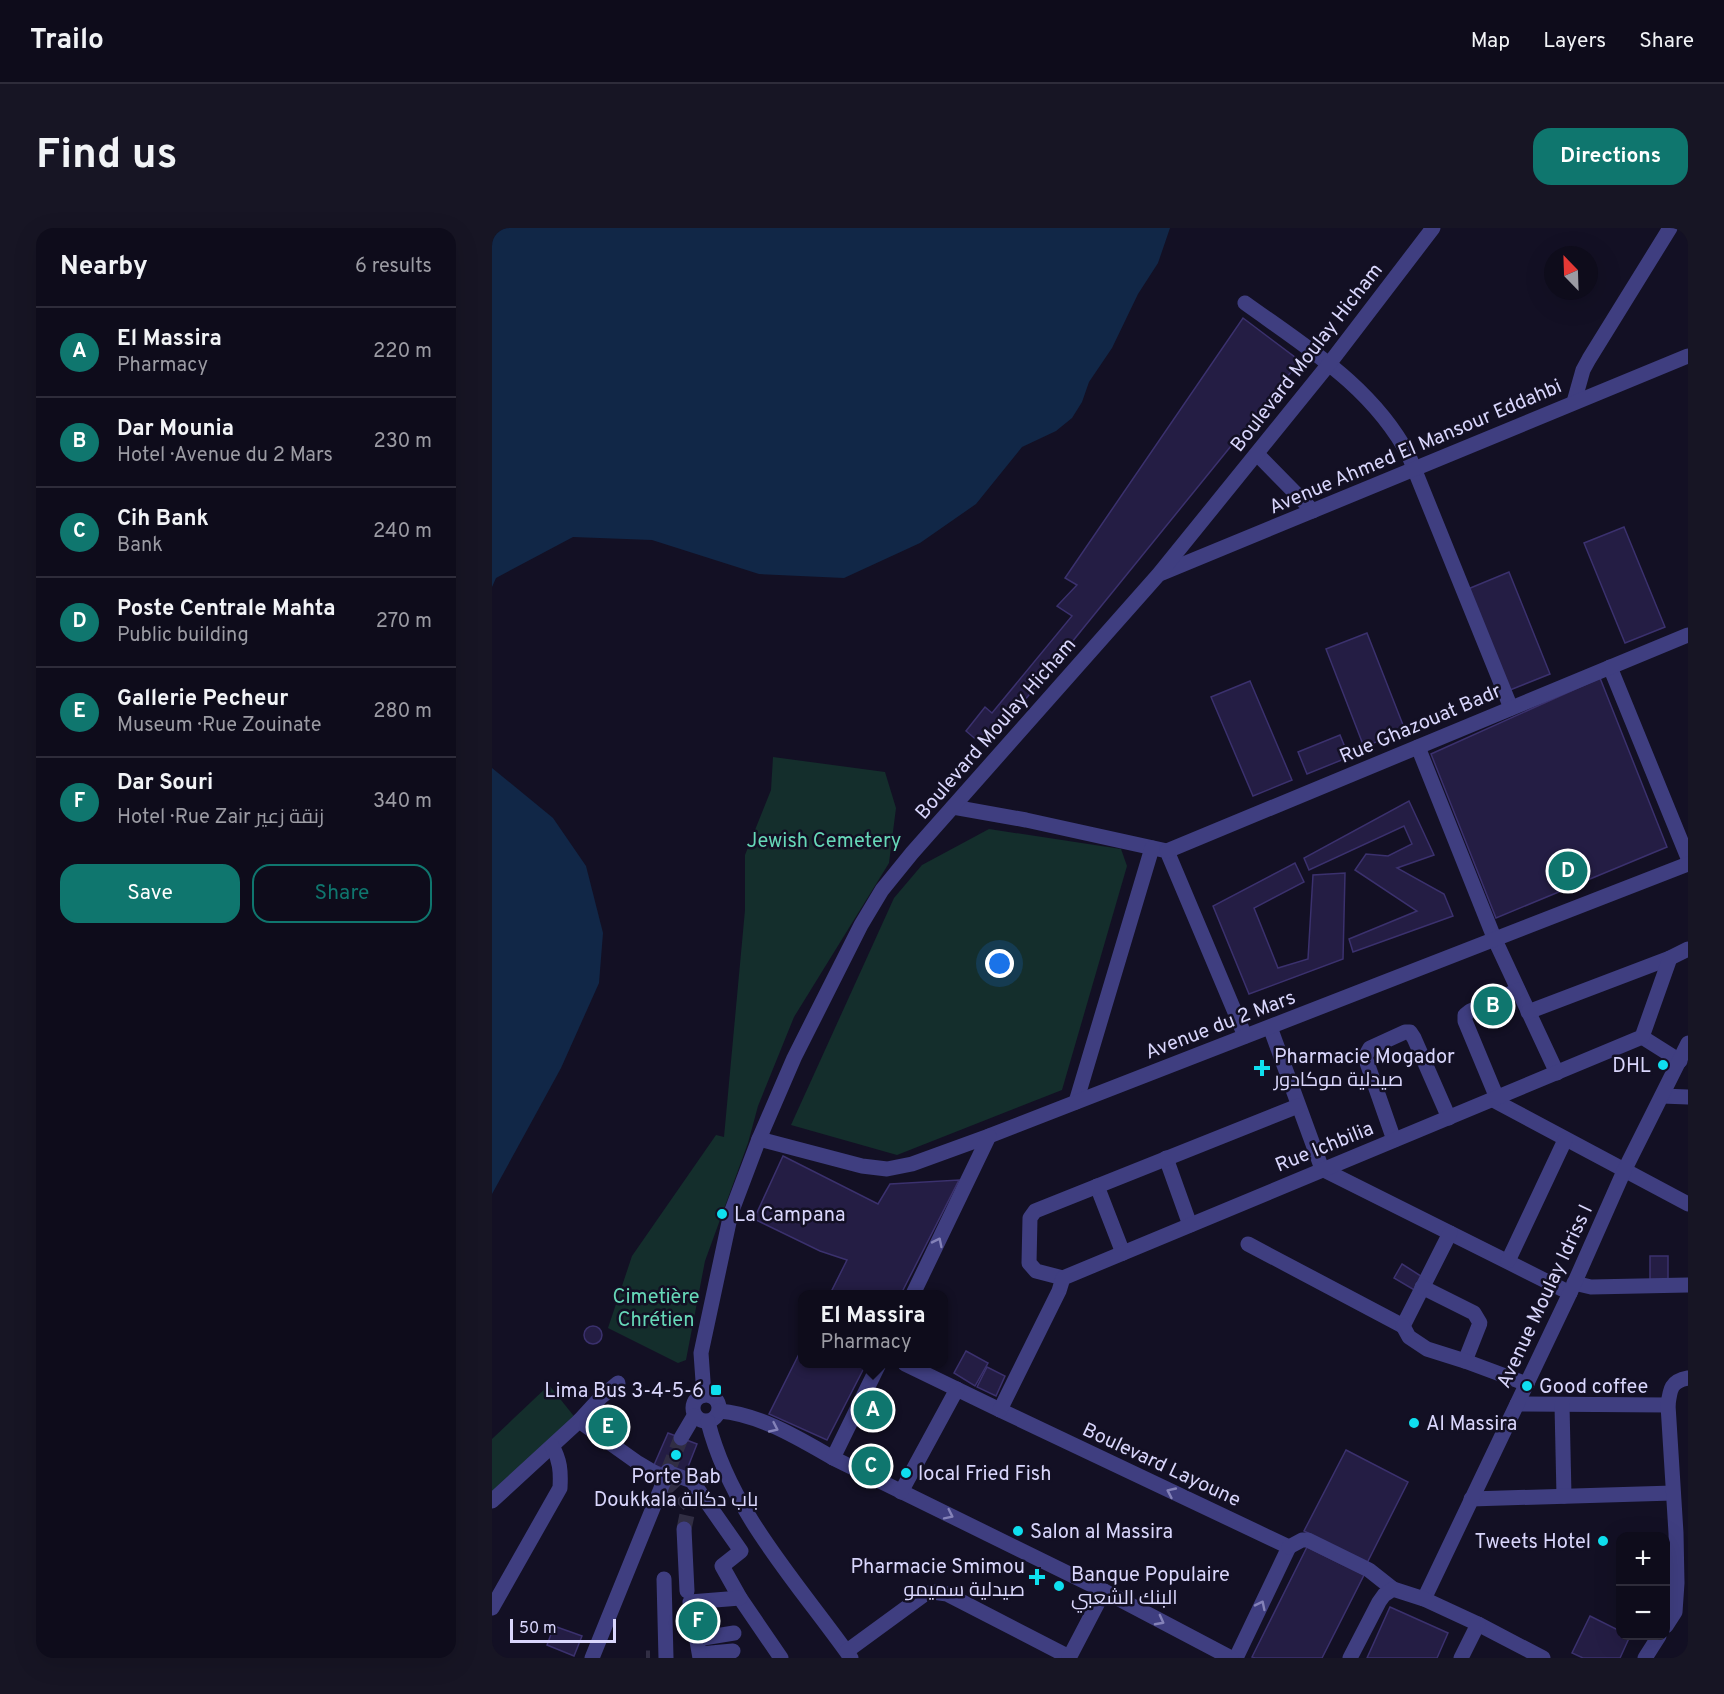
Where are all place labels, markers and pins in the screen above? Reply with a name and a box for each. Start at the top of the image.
pin: D [1548,848,1588,894]
pin: B [1474,984,1512,1028]
place label: Pharmacie Mogador صيدلية موكادور [1273,1045,1455,1094]
place label: DHL [1612,1054,1651,1080]
marker: DHL [1656,1058,1670,1072]
marker: Pharmacie Mogador صيدلية موكادور [1255,1061,1269,1075]
place label: La Campana [734,1203,846,1229]
marker: La Campana [715,1207,729,1221]
place label: Good coffee [1539,1375,1648,1401]
place label: Lima Bus 3-4-5-6 [544,1379,704,1405]
marker: Good coffee [1520,1379,1534,1393]
marker: Lima Bus 3-4-5-6 [709,1383,723,1397]
pin: A [854,1388,892,1432]
pin: E [588,1404,628,1450]
place label: Al Massira [1426,1412,1517,1438]
marker: Al Massira [1407,1416,1421,1430]
pin: C [852,1444,890,1488]
marker: Porte Bab Doukkala باب دكالة [669,1448,683,1462]
place label: local Fried Fish [918,1462,1052,1488]
place label: Porte Bab Doukkala باب دكالة [594,1465,758,1514]
marker: local Fried Fish [899,1466,913,1480]
place label: Salon al Massira [1030,1520,1173,1546]
marker: Salon al Massira [1011,1524,1025,1538]
place label: Tweets Hotel [1475,1530,1591,1556]
marker: Tweets Hotel [1596,1534,1610,1548]
place label: Pharmacie Smimou صيدلية سميمو [851,1555,1025,1604]
place label: Banque Populaire البنك الشعبي [1071,1563,1230,1613]
marker: Pharmacie Smimou صيدلية سميمو [1030,1570,1044,1584]
marker: Banque Populaire البنك الشعبي [1052,1579,1066,1593]
pin: F [678,1598,718,1644]

